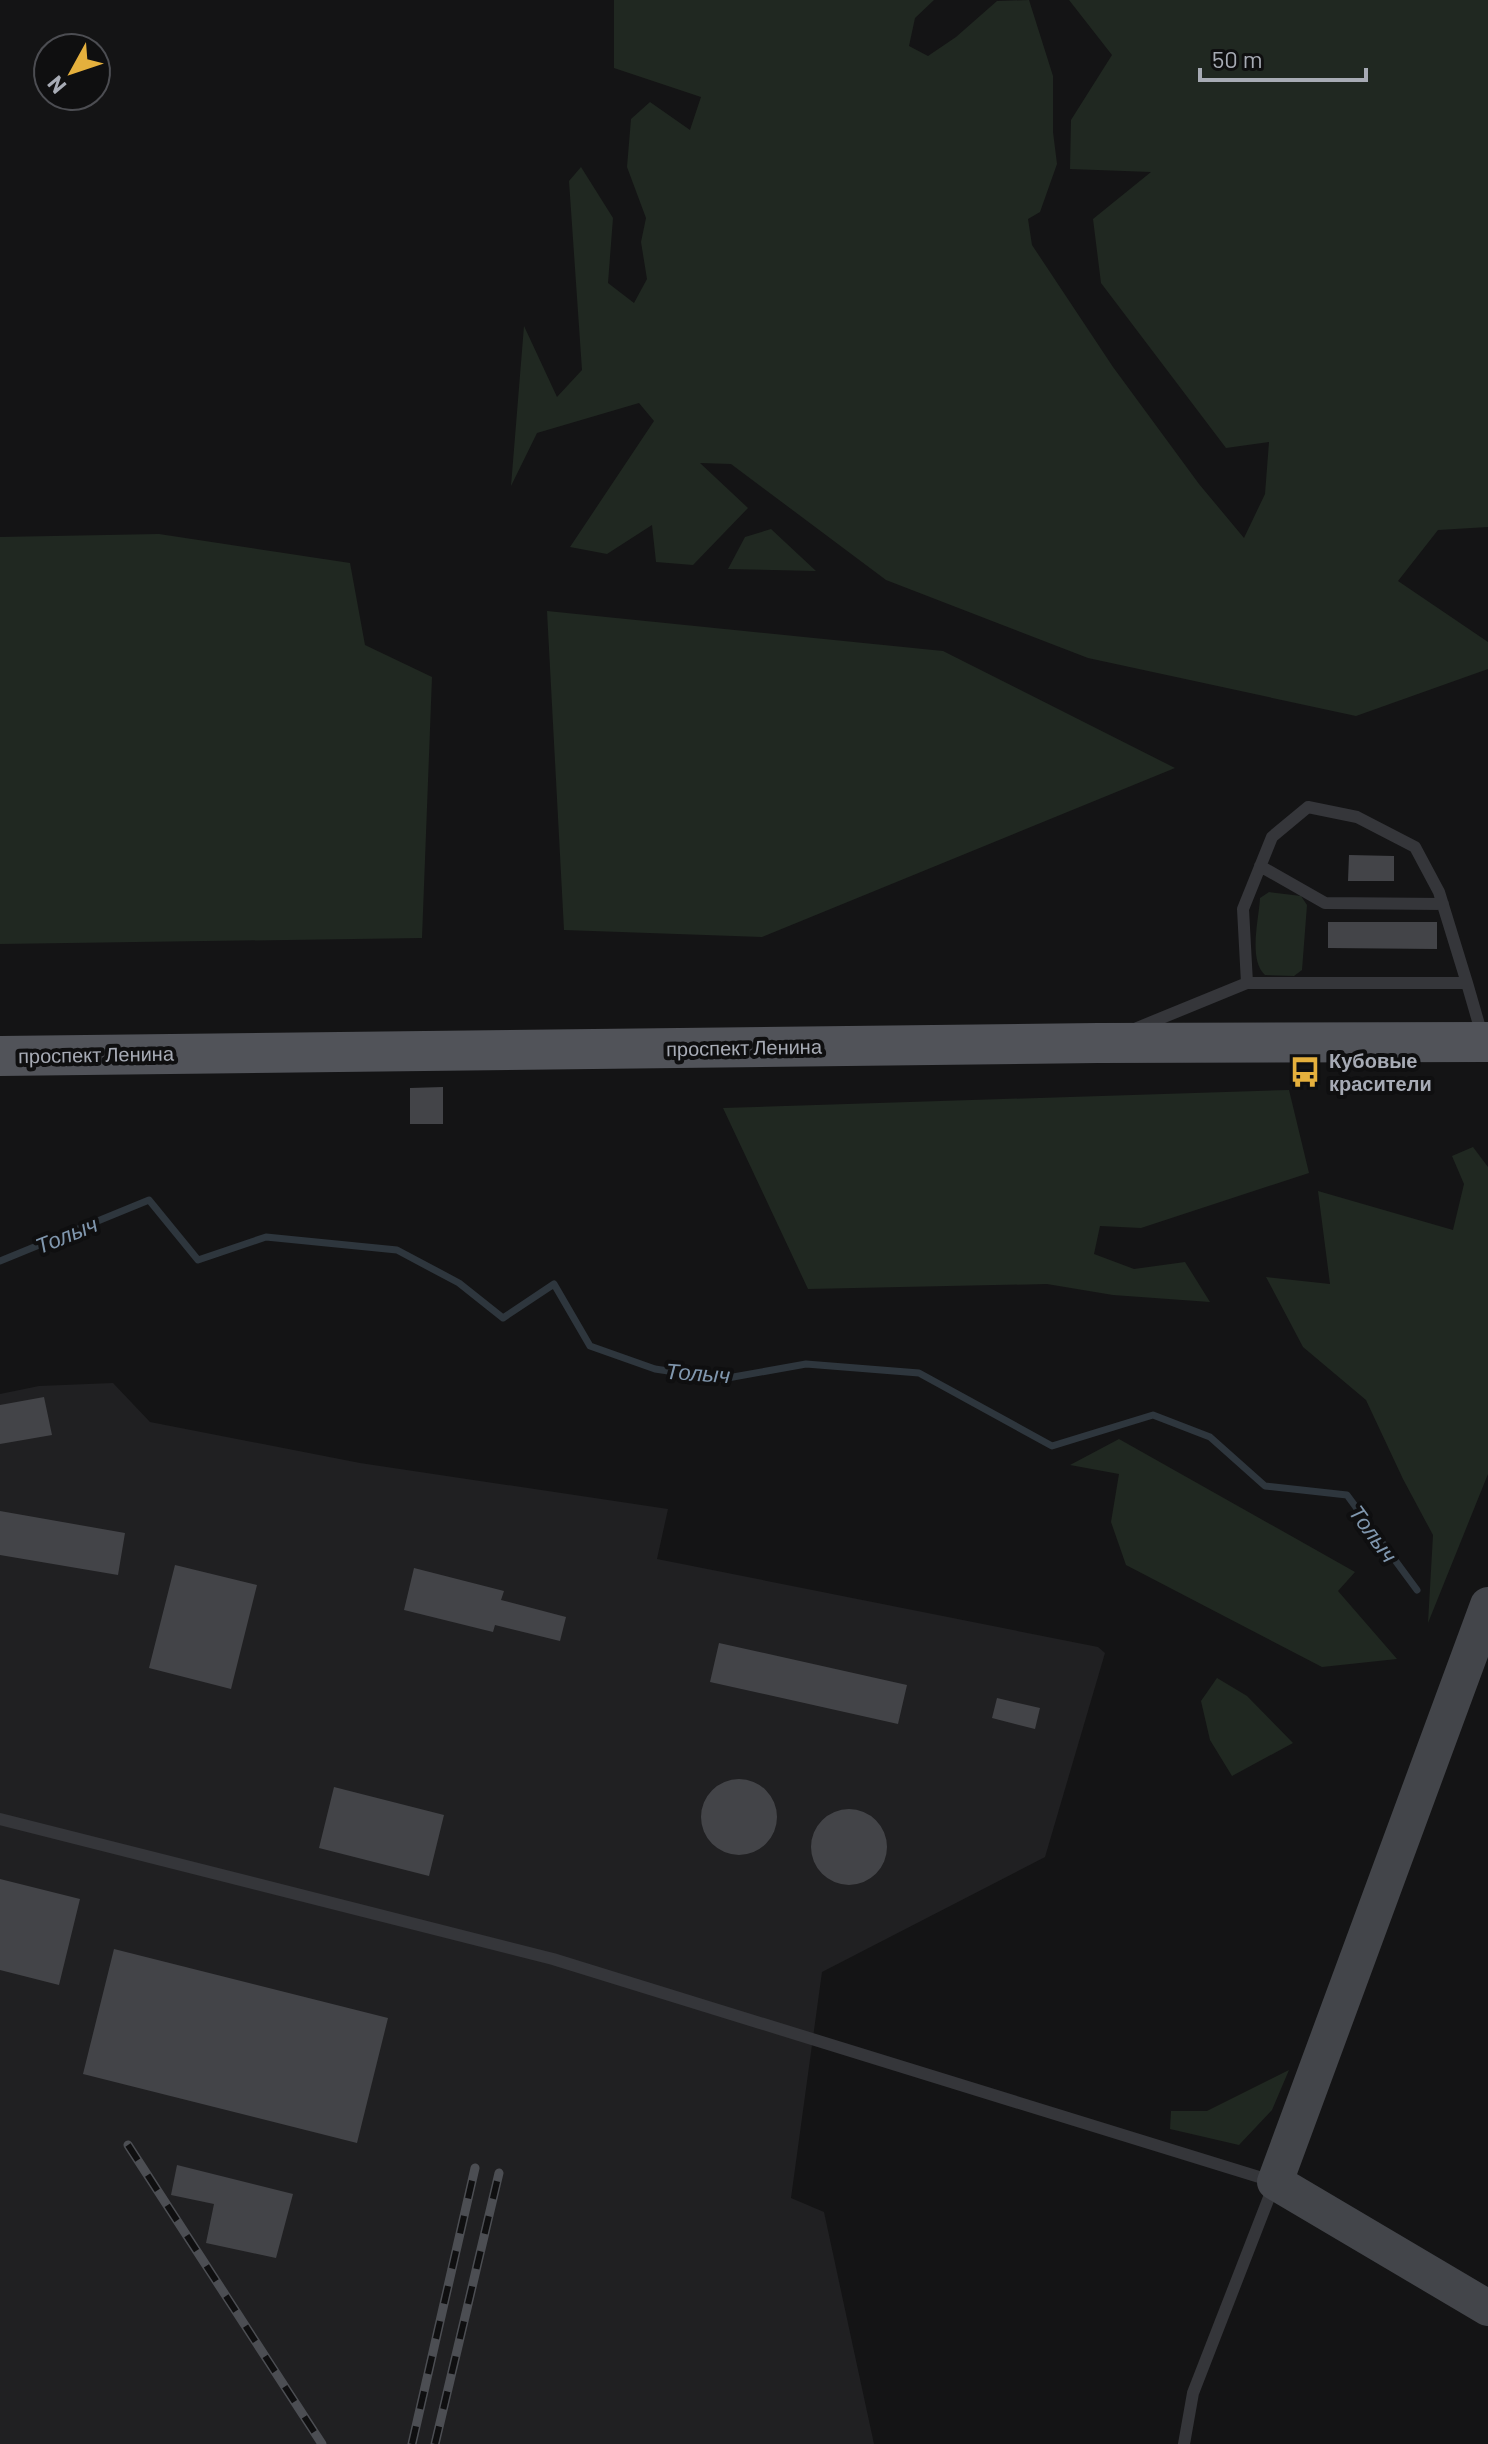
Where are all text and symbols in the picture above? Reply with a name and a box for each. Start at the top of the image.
north arrow [32,32,112,112]
scale bar [1200,32,1366,82]
text: 50 m [1212,44,1263,73]
text: N [41,72,71,99]
street label: проспект Ленина [666,1034,823,1060]
street label: проспект Ленина [18,1041,175,1067]
place label: Кубовые красители [1329,1048,1432,1095]
bus stop icon: Кубовые красители [1288,1055,1322,1089]
water label: Толыч [31,1210,101,1258]
water label: Толыч [665,1357,731,1387]
water label: Толыч [1345,1499,1403,1567]

